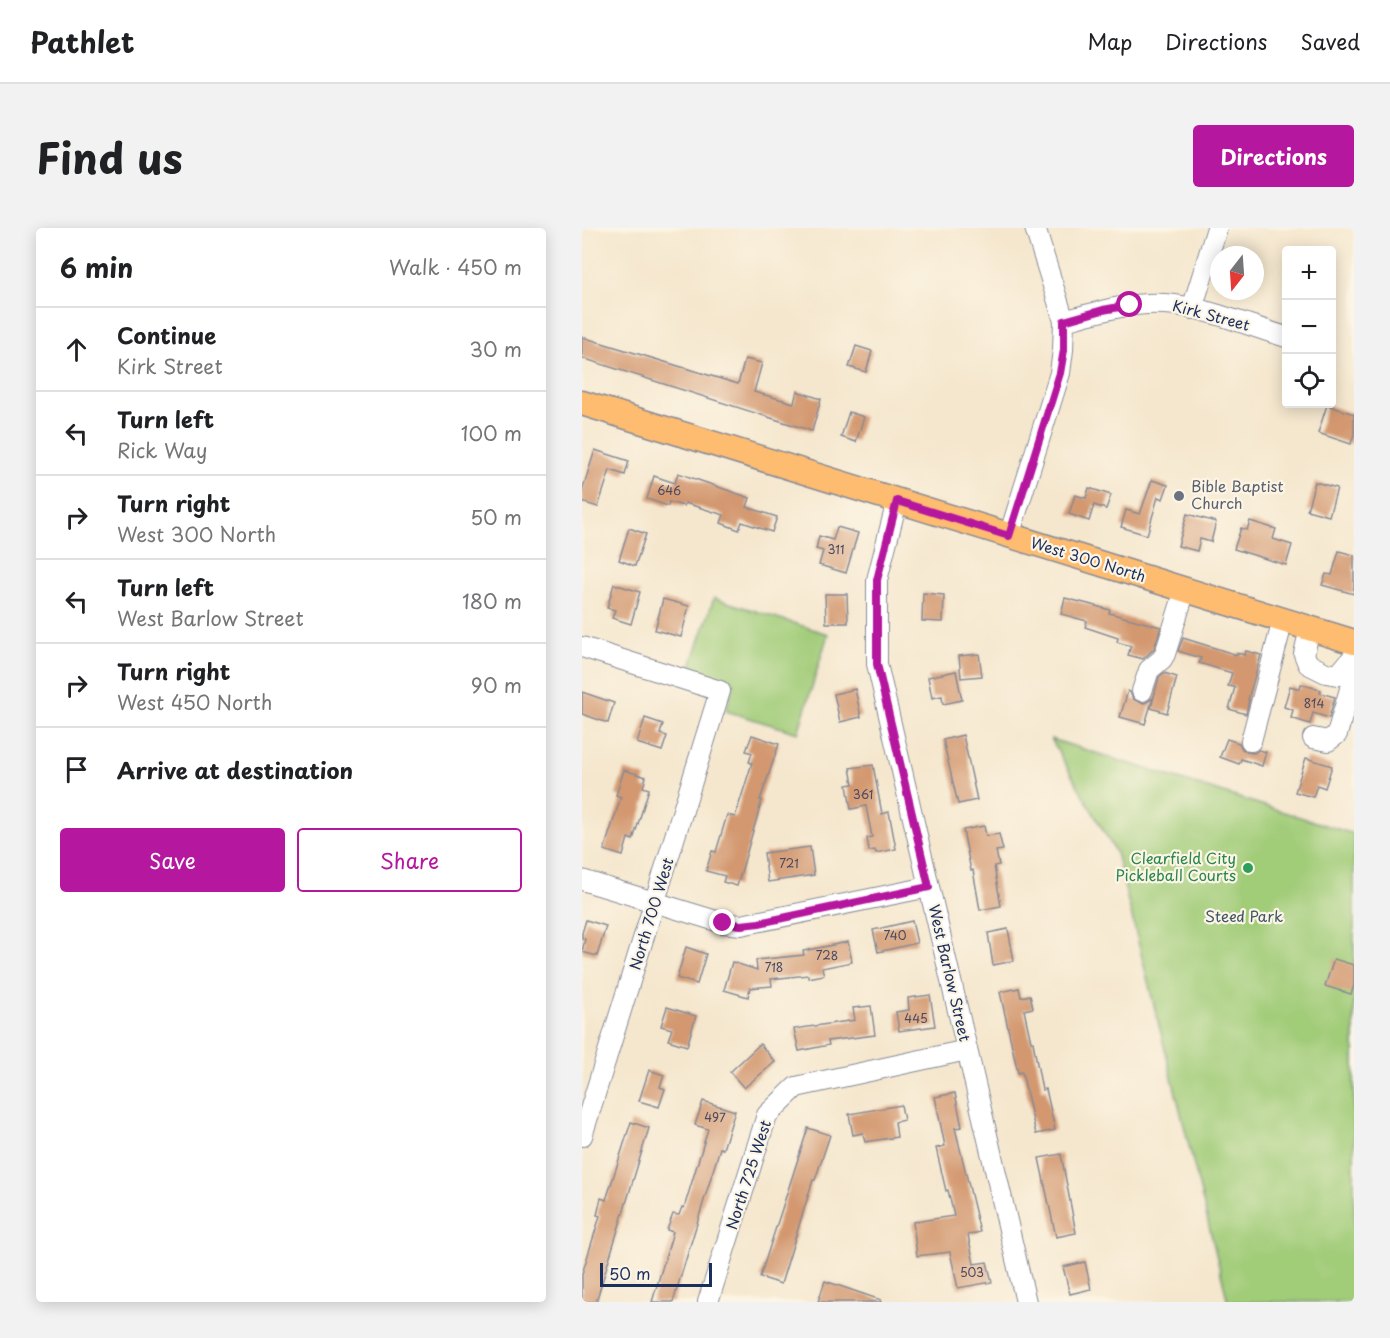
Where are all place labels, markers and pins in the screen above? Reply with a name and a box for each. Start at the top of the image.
place label: Bible Baptist Church [1191,474,1283,514]
marker: Bible Baptist Church [1172,489,1186,503]
place label: Clearfield City Pickleball Courts [1115,846,1236,886]
marker: Clearfield City Pickleball Courts [1241,861,1255,875]

